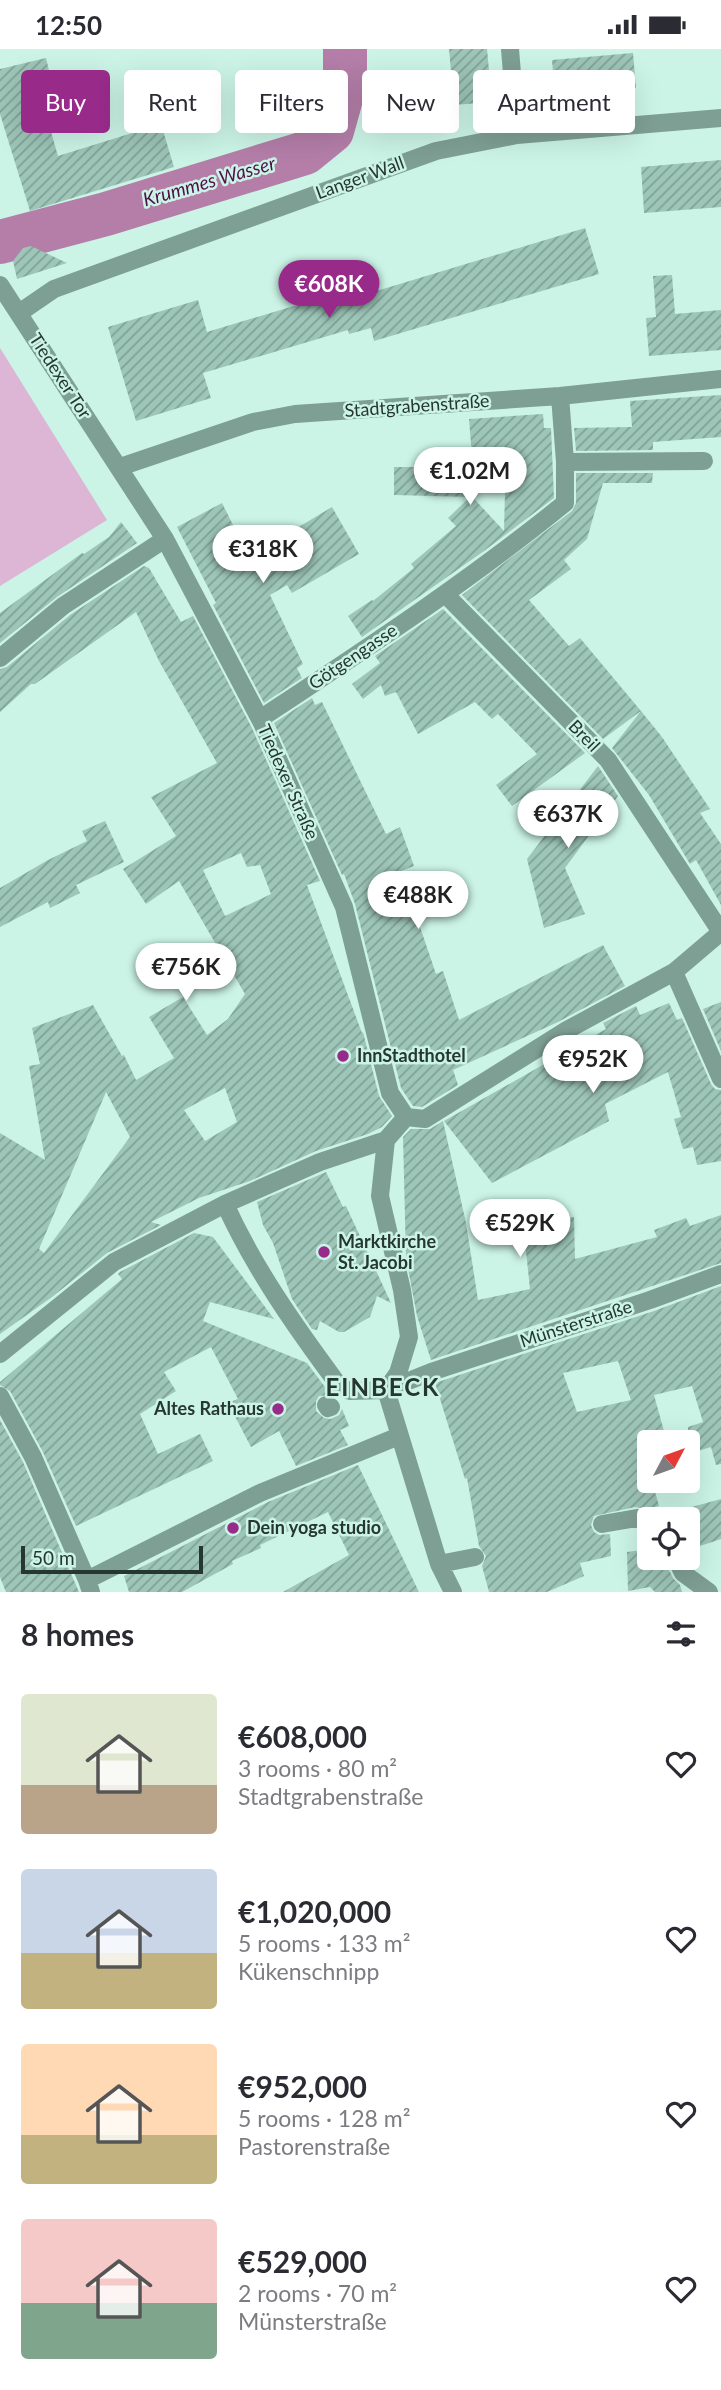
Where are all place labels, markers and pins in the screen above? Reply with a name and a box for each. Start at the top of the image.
pin: €608K [280,261,378,320]
pin: €1.02M [413,447,527,507]
pin: €318K [214,525,312,585]
pin: €637K [519,791,617,850]
pin: €488K [369,871,467,931]
pin: €756K [137,943,235,1003]
pin: €952K [544,1035,642,1095]
place label: InnStadthotel [357,1044,466,1066]
marker: InnStadthotel [335,1048,351,1064]
pin: €529K [471,1199,569,1259]
place label: Marktkirche St. Jacobi [338,1230,436,1273]
marker: Marktkirche St. Jacobi [316,1244,332,1260]
place label: Altes Rathaus [153,1397,264,1419]
marker: Altes Rathaus [270,1401,286,1417]
place label: Dein yoga studio [247,1516,381,1538]
marker: Dein yoga studio [225,1520,241,1536]

